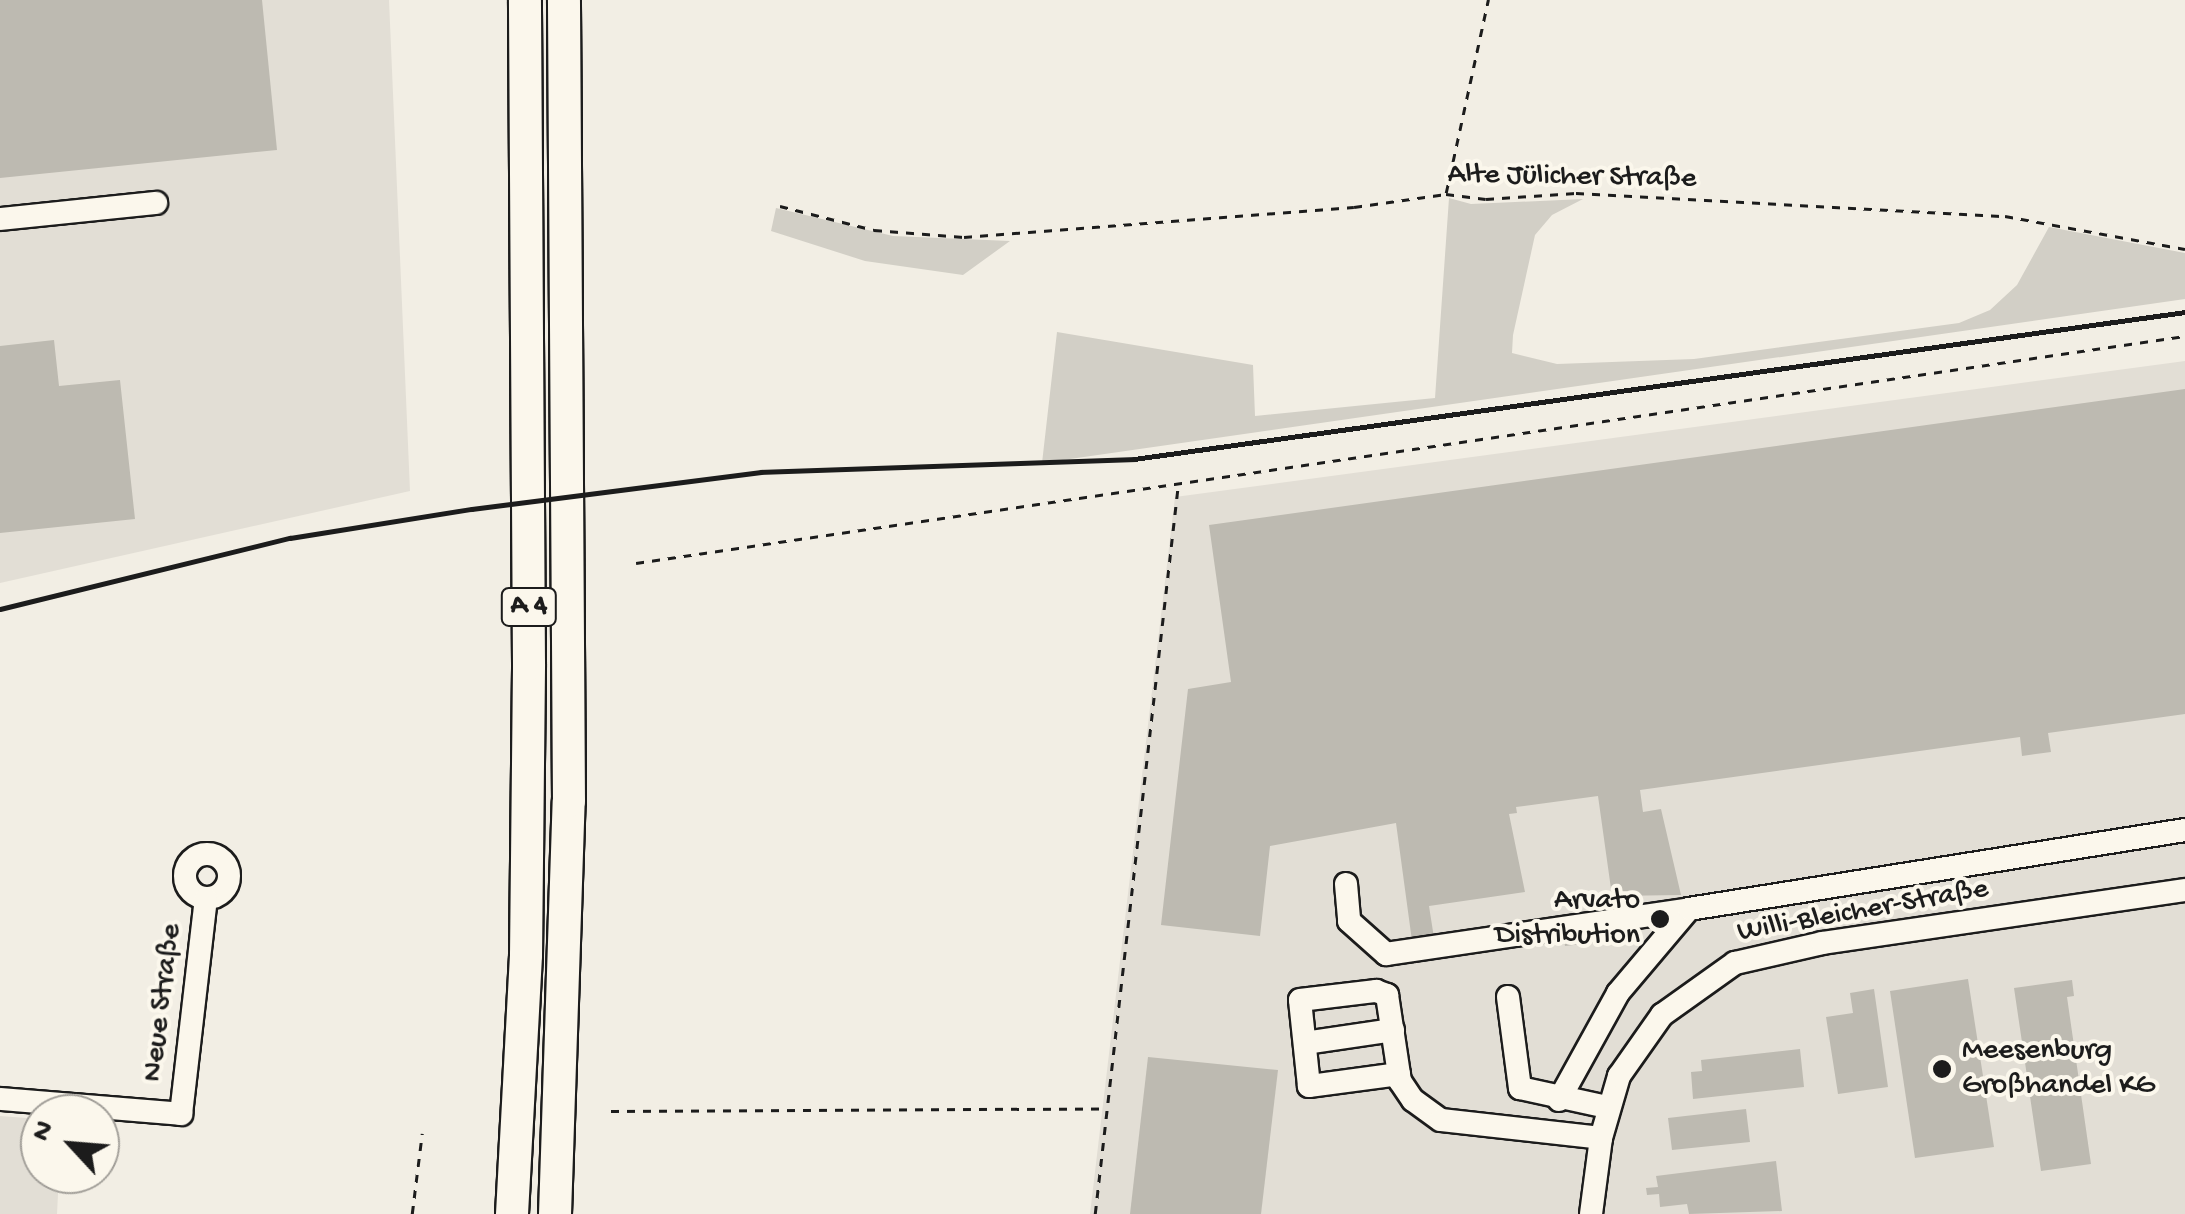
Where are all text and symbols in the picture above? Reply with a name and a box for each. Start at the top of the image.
street label: Alte Jülicher Straße [1447,158,1697,198]
road number: A 4 [499,584,559,630]
street label: Willi-Bleicher-Straße [1735,872,1991,952]
place label: Arvato Distribution [1495,884,1640,954]
marker: Arvato Distribution [1649,908,1671,930]
street label: Neue Straße [136,922,192,1084]
place label: Meesenburg Großhandel KG [1962,1034,2155,1104]
marker: Meesenburg Großhandel KG [1931,1058,1953,1080]
north arrow [20,1094,120,1194]
text: N [26,1116,63,1147]

